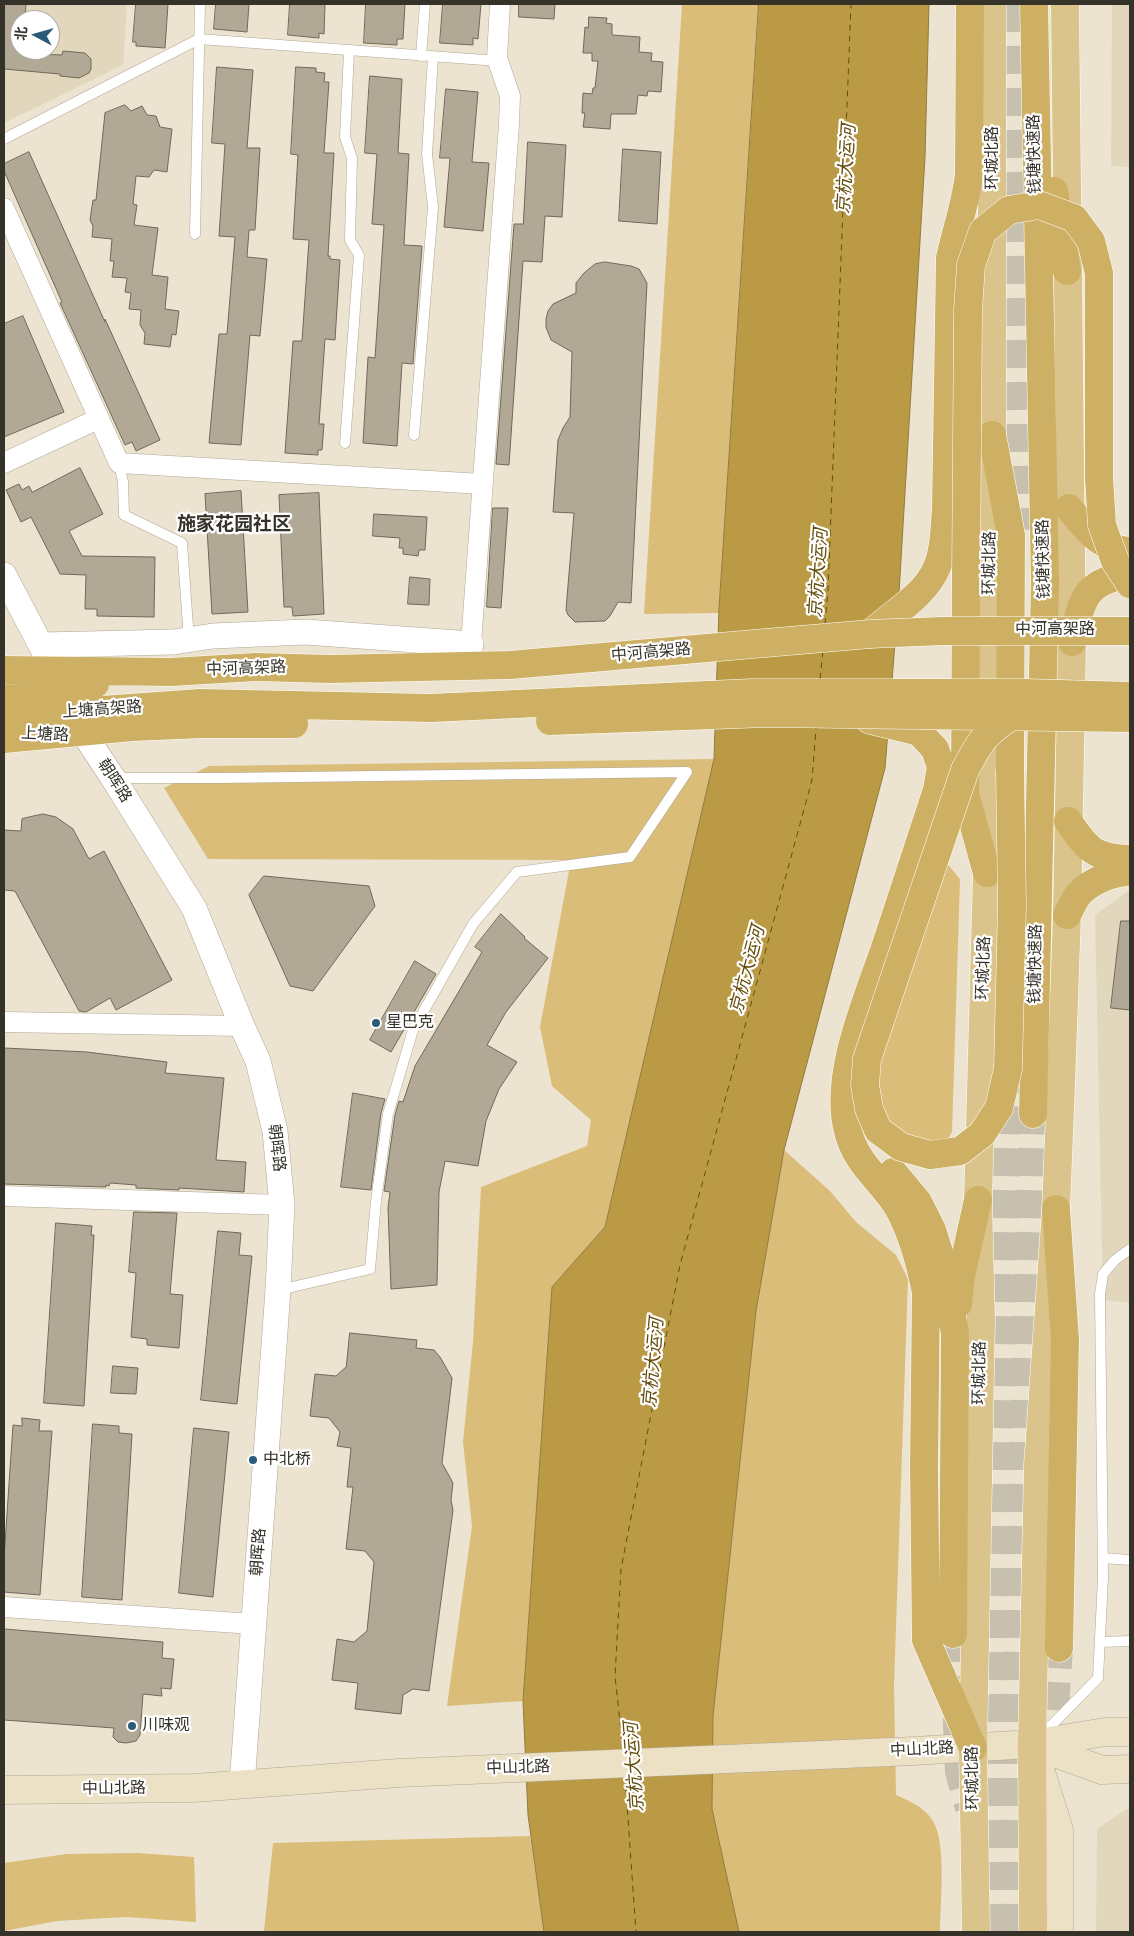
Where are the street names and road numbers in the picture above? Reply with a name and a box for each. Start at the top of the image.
street label: 钱塘快速路 [1025,114,1045,194]
street label: 环城北路 [983,126,1003,190]
street label: 钱塘快速路 [1034,519,1054,599]
street label: 环城北路 [980,531,1000,595]
street label: 中河高架路 [1015,620,1095,640]
street label: 中河高架路 [610,640,692,666]
street label: 中河高架路 [206,658,286,680]
street label: 上塘高架路 [61,698,143,722]
street label: 上塘路 [21,724,69,746]
street label: 朝晖路 [93,756,135,806]
street label: 钱塘快速路 [1026,924,1046,1004]
street label: 环城北路 [973,936,995,1000]
street label: 朝晖路 [264,1123,288,1173]
street label: 环城北路 [970,1341,990,1405]
street label: 朝晖路 [248,1527,270,1577]
street label: 中山北路 [890,1739,954,1761]
street label: 环城北路 [963,1746,983,1810]
street label: 中山北路 [486,1757,550,1779]
street label: 中山北路 [82,1779,146,1799]

